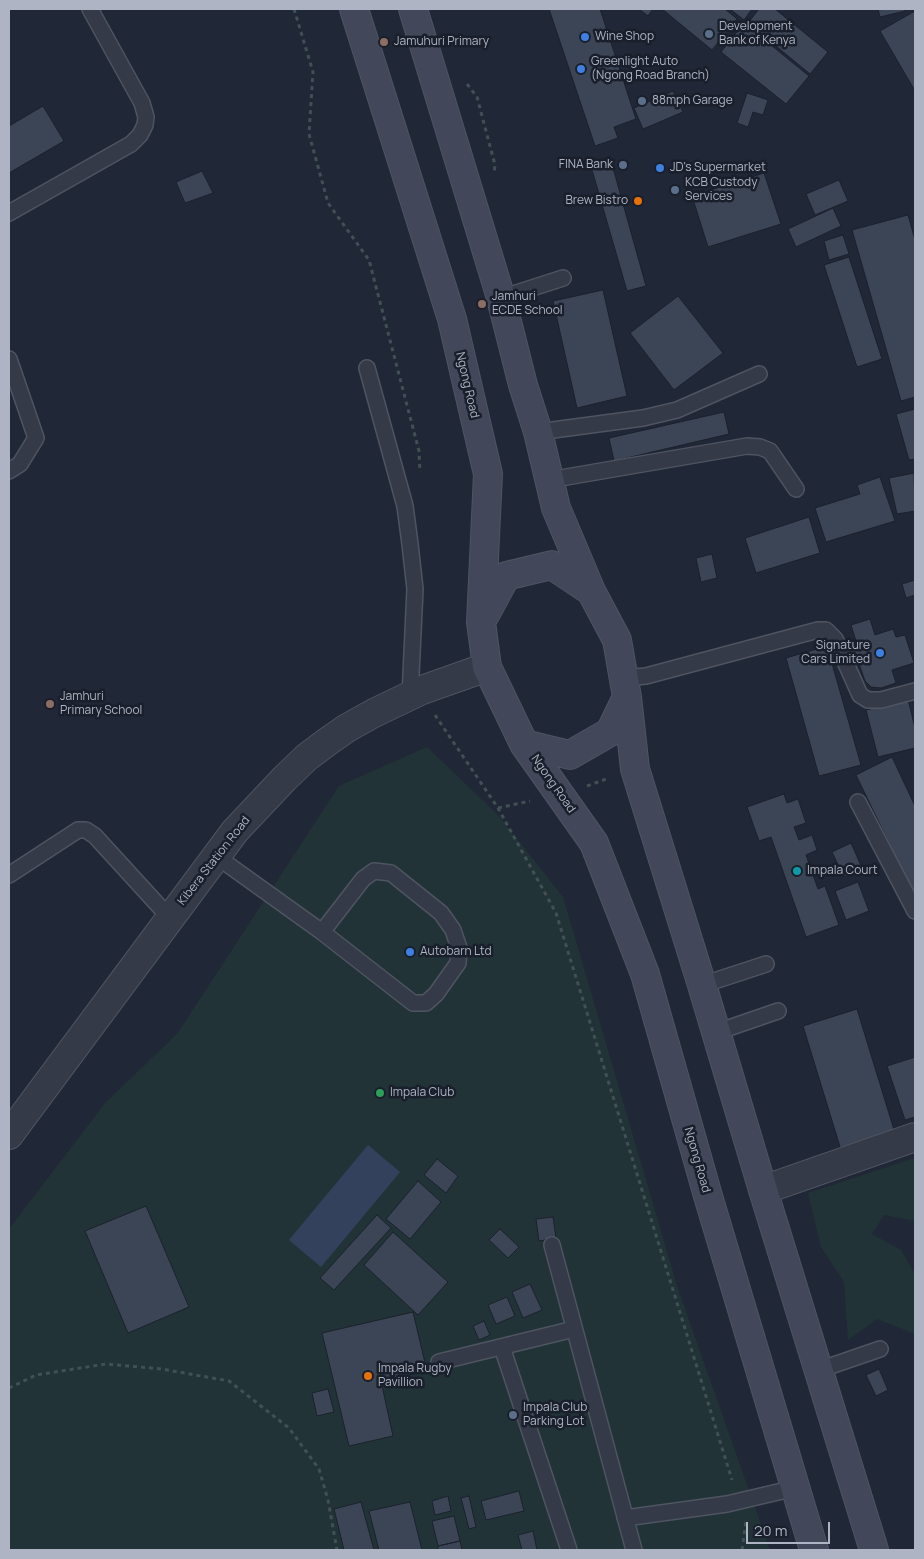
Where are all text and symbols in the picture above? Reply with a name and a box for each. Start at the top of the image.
place label: Development Bank of Kenya [719,20,795,48]
marker: Development Bank of Kenya [703,28,715,40]
place label: Wine Shop [595,30,654,44]
marker: Wine Shop [579,31,591,43]
place label: Jamuhuri Primary [394,35,489,49]
marker: Jamuhuri Primary [378,36,390,48]
place label: Greenlight Auto (Ngong Road Branch) [591,55,710,83]
marker: Greenlight Auto (Ngong Road Branch) [575,63,587,75]
place label: 88mph Garage [652,94,733,108]
marker: 88mph Garage [636,95,648,107]
place label: FINA Bank [559,158,613,172]
marker: FINA Bank [617,159,629,171]
place label: JD's Supermarket [670,161,766,175]
marker: JD's Supermarket [654,162,666,174]
place label: KCB Custody Services [685,176,757,204]
marker: KCB Custody Services [669,184,681,196]
place label: Brew Bistro [565,194,628,208]
marker: Brew Bistro [632,195,644,207]
place label: Jamhuri ECDE School [492,290,563,318]
marker: Jamhuri ECDE School [476,298,488,310]
street label: Ngong Road [452,351,482,419]
place label: Signature Cars Limited [801,639,870,667]
marker: Signature Cars Limited [874,647,886,659]
place label: Jamhuri Primary School [60,690,142,718]
marker: Jamhuri Primary School [44,698,56,710]
street label: Ngong Road [528,752,578,816]
street label: Kibera Station Road [175,814,253,908]
place label: Impala Court [807,864,878,878]
marker: Impala Court [791,865,803,877]
place label: Autobarn Ltd [420,945,492,959]
marker: Autobarn Ltd [404,946,416,958]
place label: Impala Club [390,1086,454,1100]
marker: Impala Club [374,1087,386,1099]
street label: Ngong Road [681,1126,713,1194]
place label: Impala Rugby Pavillion [378,1362,452,1390]
marker: Impala Rugby Pavillion [362,1370,374,1382]
place label: Impala Club Parking Lot [523,1401,587,1429]
marker: Impala Club Parking Lot [507,1409,519,1421]
scale bar [749,1512,833,1544]
text: 20 m [754,1520,787,1541]

